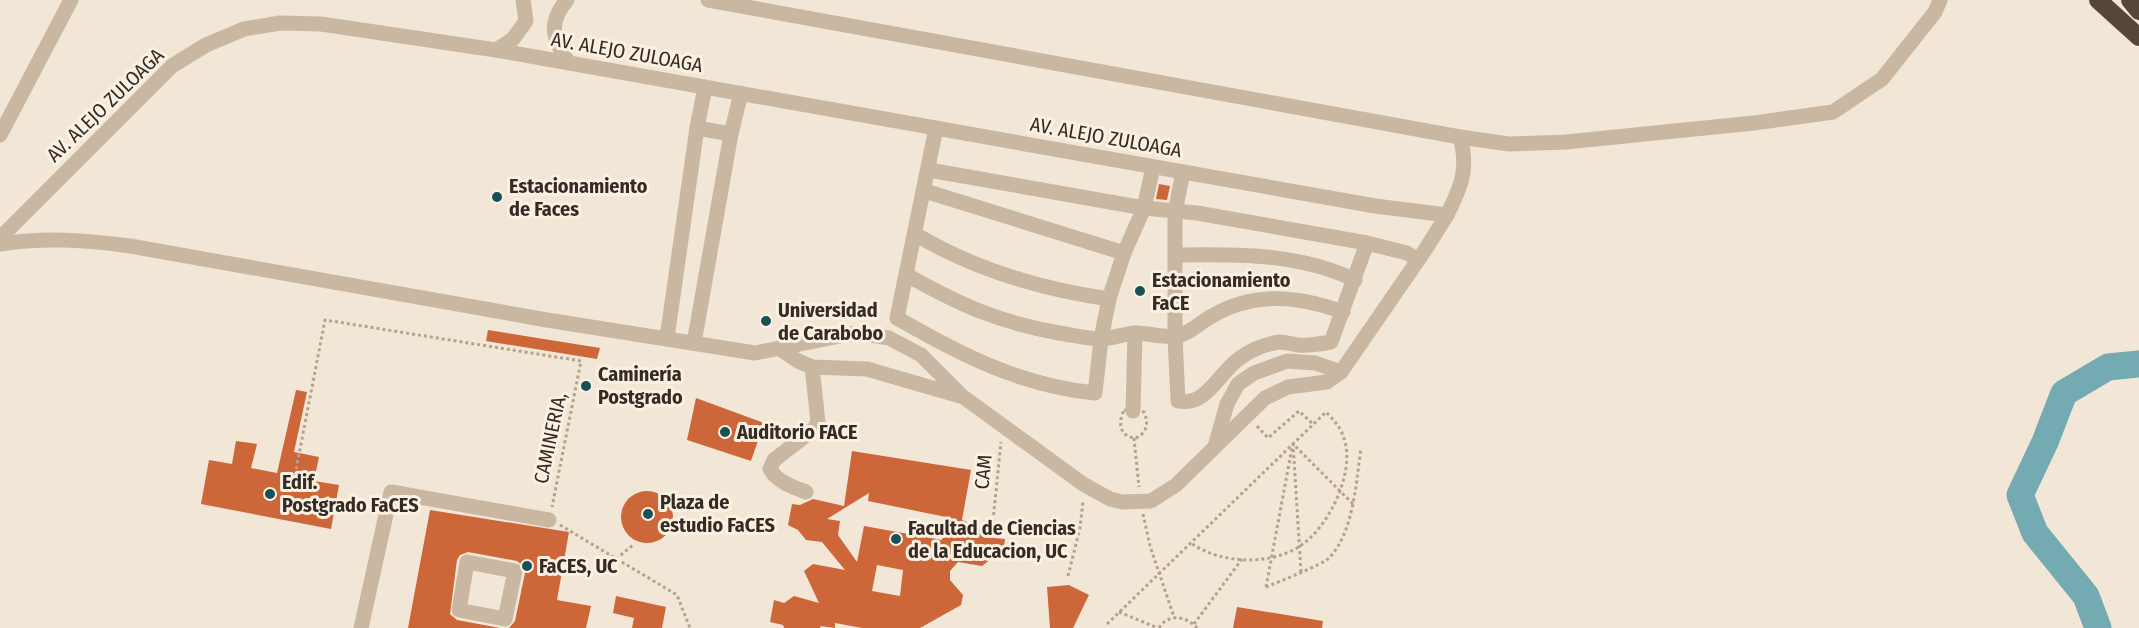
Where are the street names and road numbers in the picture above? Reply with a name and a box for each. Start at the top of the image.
street label: AV. ALEJO ZULOAGA [549,27,705,77]
street label: AV. ALEJO ZULOAGA [42,43,169,167]
street label: AV. ALEJO ZULOAGA [1028,112,1184,162]
street label: CAMINERIA, [529,390,571,486]
street label: CAM [969,453,997,491]

